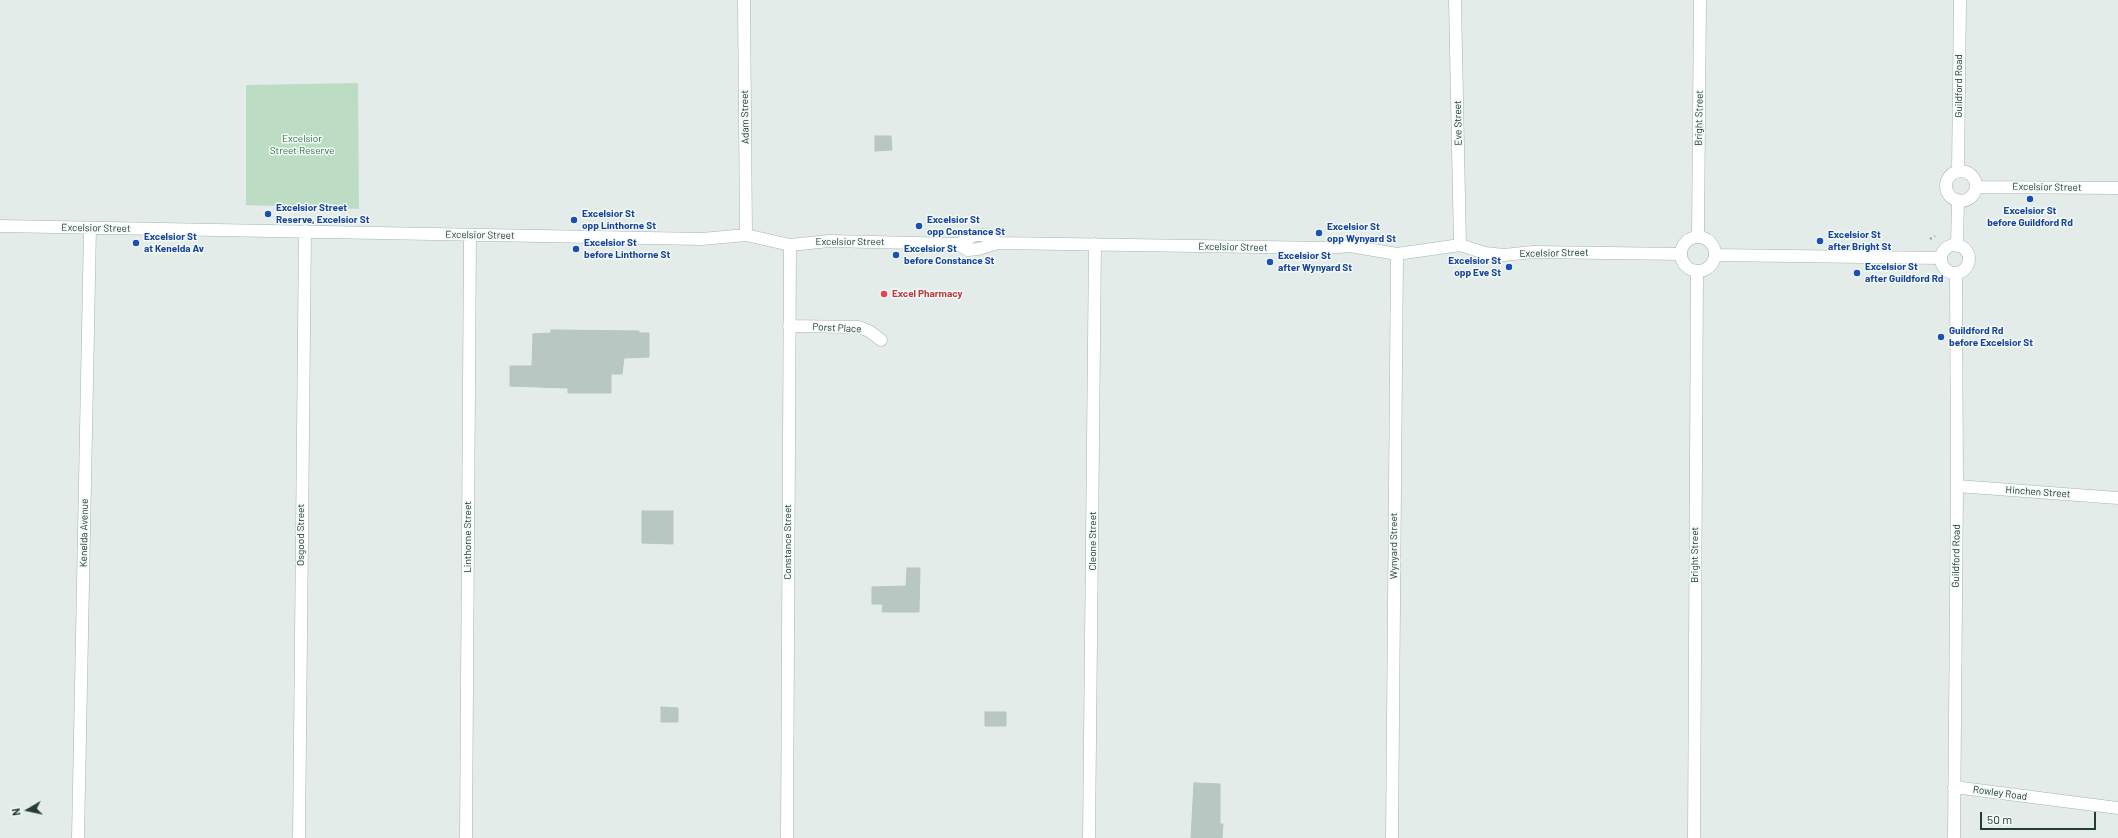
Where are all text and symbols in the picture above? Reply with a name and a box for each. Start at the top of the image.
street label: Guildford Road [1953,54,1965,118]
street label: Adam Street [739,90,751,144]
street label: Bright Street [1693,90,1705,146]
street label: Eve Street [1452,100,1464,146]
park label: Excelsior Street Reserve [270,133,334,156]
street label: Excelsior Street [2012,180,2082,194]
marker: Excelsior St before Guildford Rd [2025,194,2035,204]
place label: Excelsior Street Reserve, Excelsior St [276,202,369,226]
place label: Excelsior St before Guildford Rd [1987,205,2073,228]
place label: Excelsior St opp Linthorne St [582,208,656,232]
marker: Excelsior Street Reserve, Excelsior St [263,209,273,219]
place label: Excelsior St opp Constance St [927,214,1005,238]
marker: Excelsior St opp Linthorne St [569,215,579,225]
street label: Excelsior Street [61,221,131,235]
marker: Excelsior St opp Constance St [914,221,924,231]
place label: Excelsior St opp Wynyard St [1327,221,1396,244]
street label: Excelsior Street [445,228,515,242]
marker: Excelsior St opp Wynyard St [1314,228,1324,238]
place label: Excelsior St after Bright St [1828,229,1891,252]
place label: Excelsior St at Kenelda Av [144,231,204,254]
street label: Excelsior Street [815,236,885,248]
marker: Excelsior St after Bright St [1815,236,1825,246]
place label: Excelsior St before Linthorne St [584,237,670,260]
marker: Excelsior St at Kenelda Av [131,238,141,248]
street label: Excelsior Street [1198,240,1268,254]
place label: Excelsior St before Constance St [904,243,994,266]
marker: Excelsior St before Linthorne St [571,244,581,254]
street label: Excelsior Street [1519,246,1589,260]
marker: Excelsior St before Constance St [891,250,901,260]
place label: Excelsior St after Wynyard St [1278,250,1352,274]
place label: Excelsior St opp Eve St [1448,255,1501,278]
marker: Excelsior St after Wynyard St [1265,257,1275,267]
place label: Excelsior St after Guildford Rd [1865,261,1943,284]
marker: Excelsior St opp Eve St [1504,262,1514,272]
marker: Excelsior St after Guildford Rd [1852,268,1862,278]
place label: Excel Pharmacy [892,288,963,300]
marker: Excel Pharmacy [879,289,889,299]
street label: Porst Place [812,321,862,335]
place label: Guildford Rd before Excelsior St [1949,325,2033,348]
marker: Guildford Rd before Excelsior St [1936,332,1946,342]
street label: Hinchen Street [2005,484,2071,500]
street label: Kenelda Avenue [77,499,91,567]
street label: Linthorne Street [462,501,474,573]
street label: Osgood Street [295,504,307,566]
street label: Constance Street [782,504,794,580]
street label: Cleone Street [1087,511,1099,571]
street label: Wynyard Street [1388,513,1400,579]
street label: Guildford Road [1949,524,1963,588]
street label: Bright Street [1689,527,1701,583]
street label: Rowley Road [1972,783,2028,803]
north arrow [8,790,48,830]
scale bar [1982,804,2098,830]
text: N [9,807,23,817]
text: 50 m [1987,812,2012,826]

